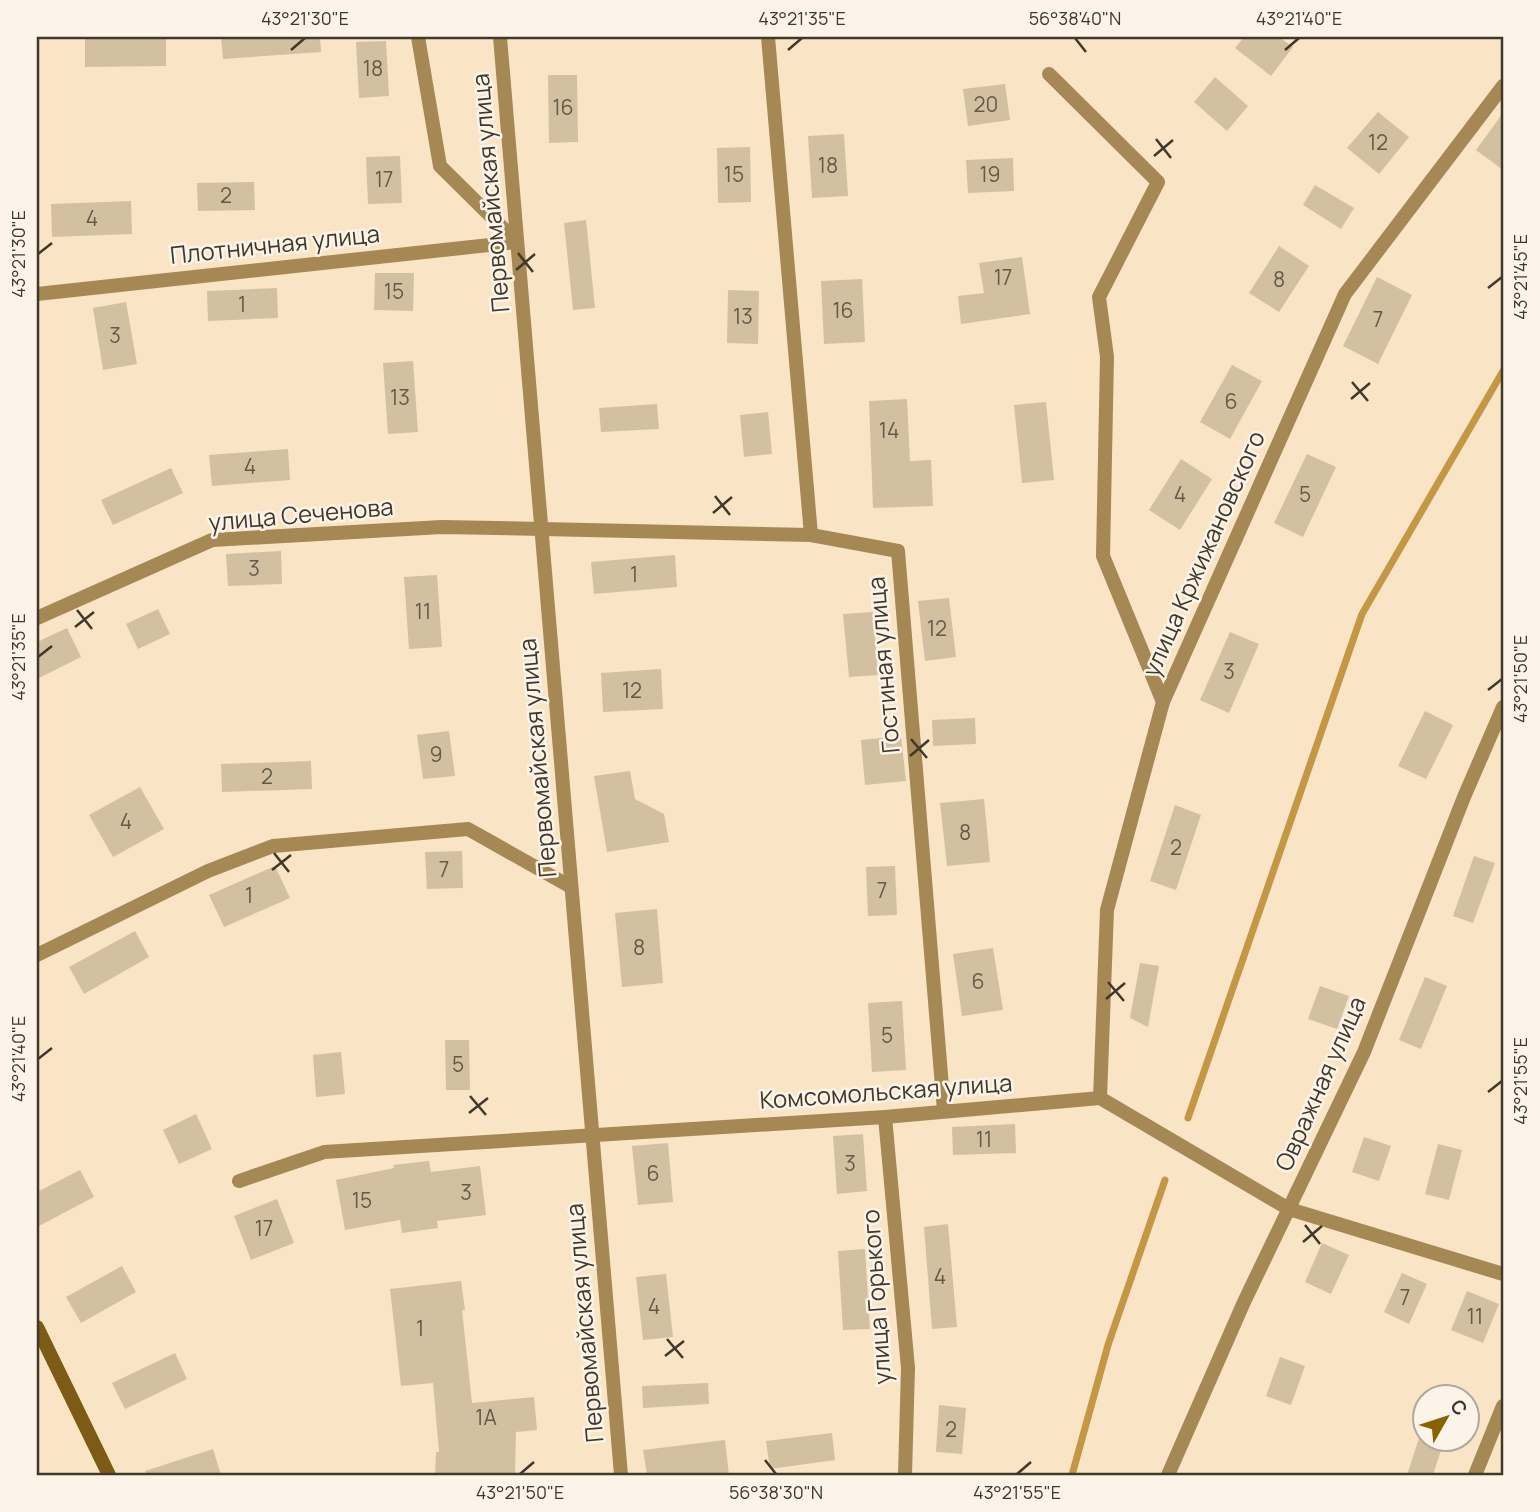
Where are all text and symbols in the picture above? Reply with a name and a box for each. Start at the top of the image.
text: 43°21'30"E [261,6,349,30]
text: 43°21'35"E [758,6,846,30]
text: 56°38'40"N [1029,6,1121,30]
text: 43°21'40"E [1256,6,1342,30]
house number: 18 [363,54,383,82]
street label: Первомайская улица [463,72,516,314]
house number: 20 [974,90,998,118]
house number: 16 [552,93,574,121]
house number: 12 [1368,128,1388,156]
house number: 18 [818,151,838,179]
house number: 15 [724,160,744,188]
house number: 19 [979,160,1001,188]
house number: 17 [375,165,393,193]
house number: 2 [220,181,232,209]
house number: 4 [86,204,98,232]
text: 43°21'30"E [6,210,30,298]
street label: Плотничная улица [168,216,381,271]
text: 43°21'45"E [1508,234,1532,320]
house number: 17 [994,263,1012,291]
house number: 8 [1273,265,1285,293]
house number: 15 [384,277,404,305]
house number: 1 [238,290,246,318]
house number: 16 [832,296,854,324]
house number: 13 [733,302,753,330]
house number: 7 [1373,305,1383,333]
house number: 3 [109,321,121,349]
house number: 13 [390,383,410,411]
house number: 6 [1224,387,1238,415]
house number: 14 [879,416,899,444]
street label: улица Кржижановского [1133,425,1272,682]
house number: 4 [244,452,256,480]
house number: 4 [1174,480,1186,508]
house number: 5 [1299,480,1311,508]
street label: улица Сеченова [207,489,395,538]
house number: 3 [248,554,260,582]
house number: 1 [630,560,638,588]
street label: Гостиная улица [858,575,907,755]
house number: 11 [415,597,431,625]
text: 43°21'35"E [6,613,30,701]
house number: 12 [927,614,947,642]
text: 43°21'50"E [1508,635,1532,723]
street label: Первомайская улица [510,637,563,879]
house number: 3 [1223,657,1235,685]
house number: 12 [622,676,642,704]
house number: 9 [429,740,443,768]
house number: 2 [261,762,273,790]
house number: 4 [120,807,132,835]
house number: 8 [959,818,971,846]
house number: 2 [1170,833,1182,861]
house number: 7 [439,855,449,883]
house number: 7 [877,876,887,904]
house number: 1 [245,881,253,909]
house number: 8 [633,933,645,961]
house number: 6 [971,967,985,995]
street label: Овражная улица [1266,991,1373,1176]
text: 43°21'40"E [6,1016,30,1102]
house number: 5 [881,1021,893,1049]
text: 43°21'55"E [1508,1037,1532,1125]
house number: 5 [452,1050,464,1078]
street label: Комсомольская улица [759,1065,1013,1116]
house number: 11 [976,1125,992,1153]
house number: 3 [844,1149,856,1177]
house number: 6 [646,1159,660,1187]
house number: 3 [460,1178,472,1206]
house number: 15 [352,1186,372,1214]
street label: Первомайская улица [557,1202,610,1444]
street label: улица Горького [853,1208,898,1386]
house number: 17 [255,1214,273,1242]
house number: 4 [934,1262,946,1290]
house number: 7 [1400,1283,1410,1311]
house number: 4 [648,1292,660,1320]
house number: 11 [1467,1302,1483,1330]
house number: 1 [416,1314,424,1342]
north arrow [1410,1382,1480,1452]
text: С [1445,1394,1474,1421]
house number: 1А [475,1403,497,1431]
house number: 2 [945,1415,957,1443]
text: 43°21'50"E [476,1480,564,1504]
text: 56°38'30"N [729,1480,823,1504]
text: 43°21'55"E [973,1480,1061,1504]

